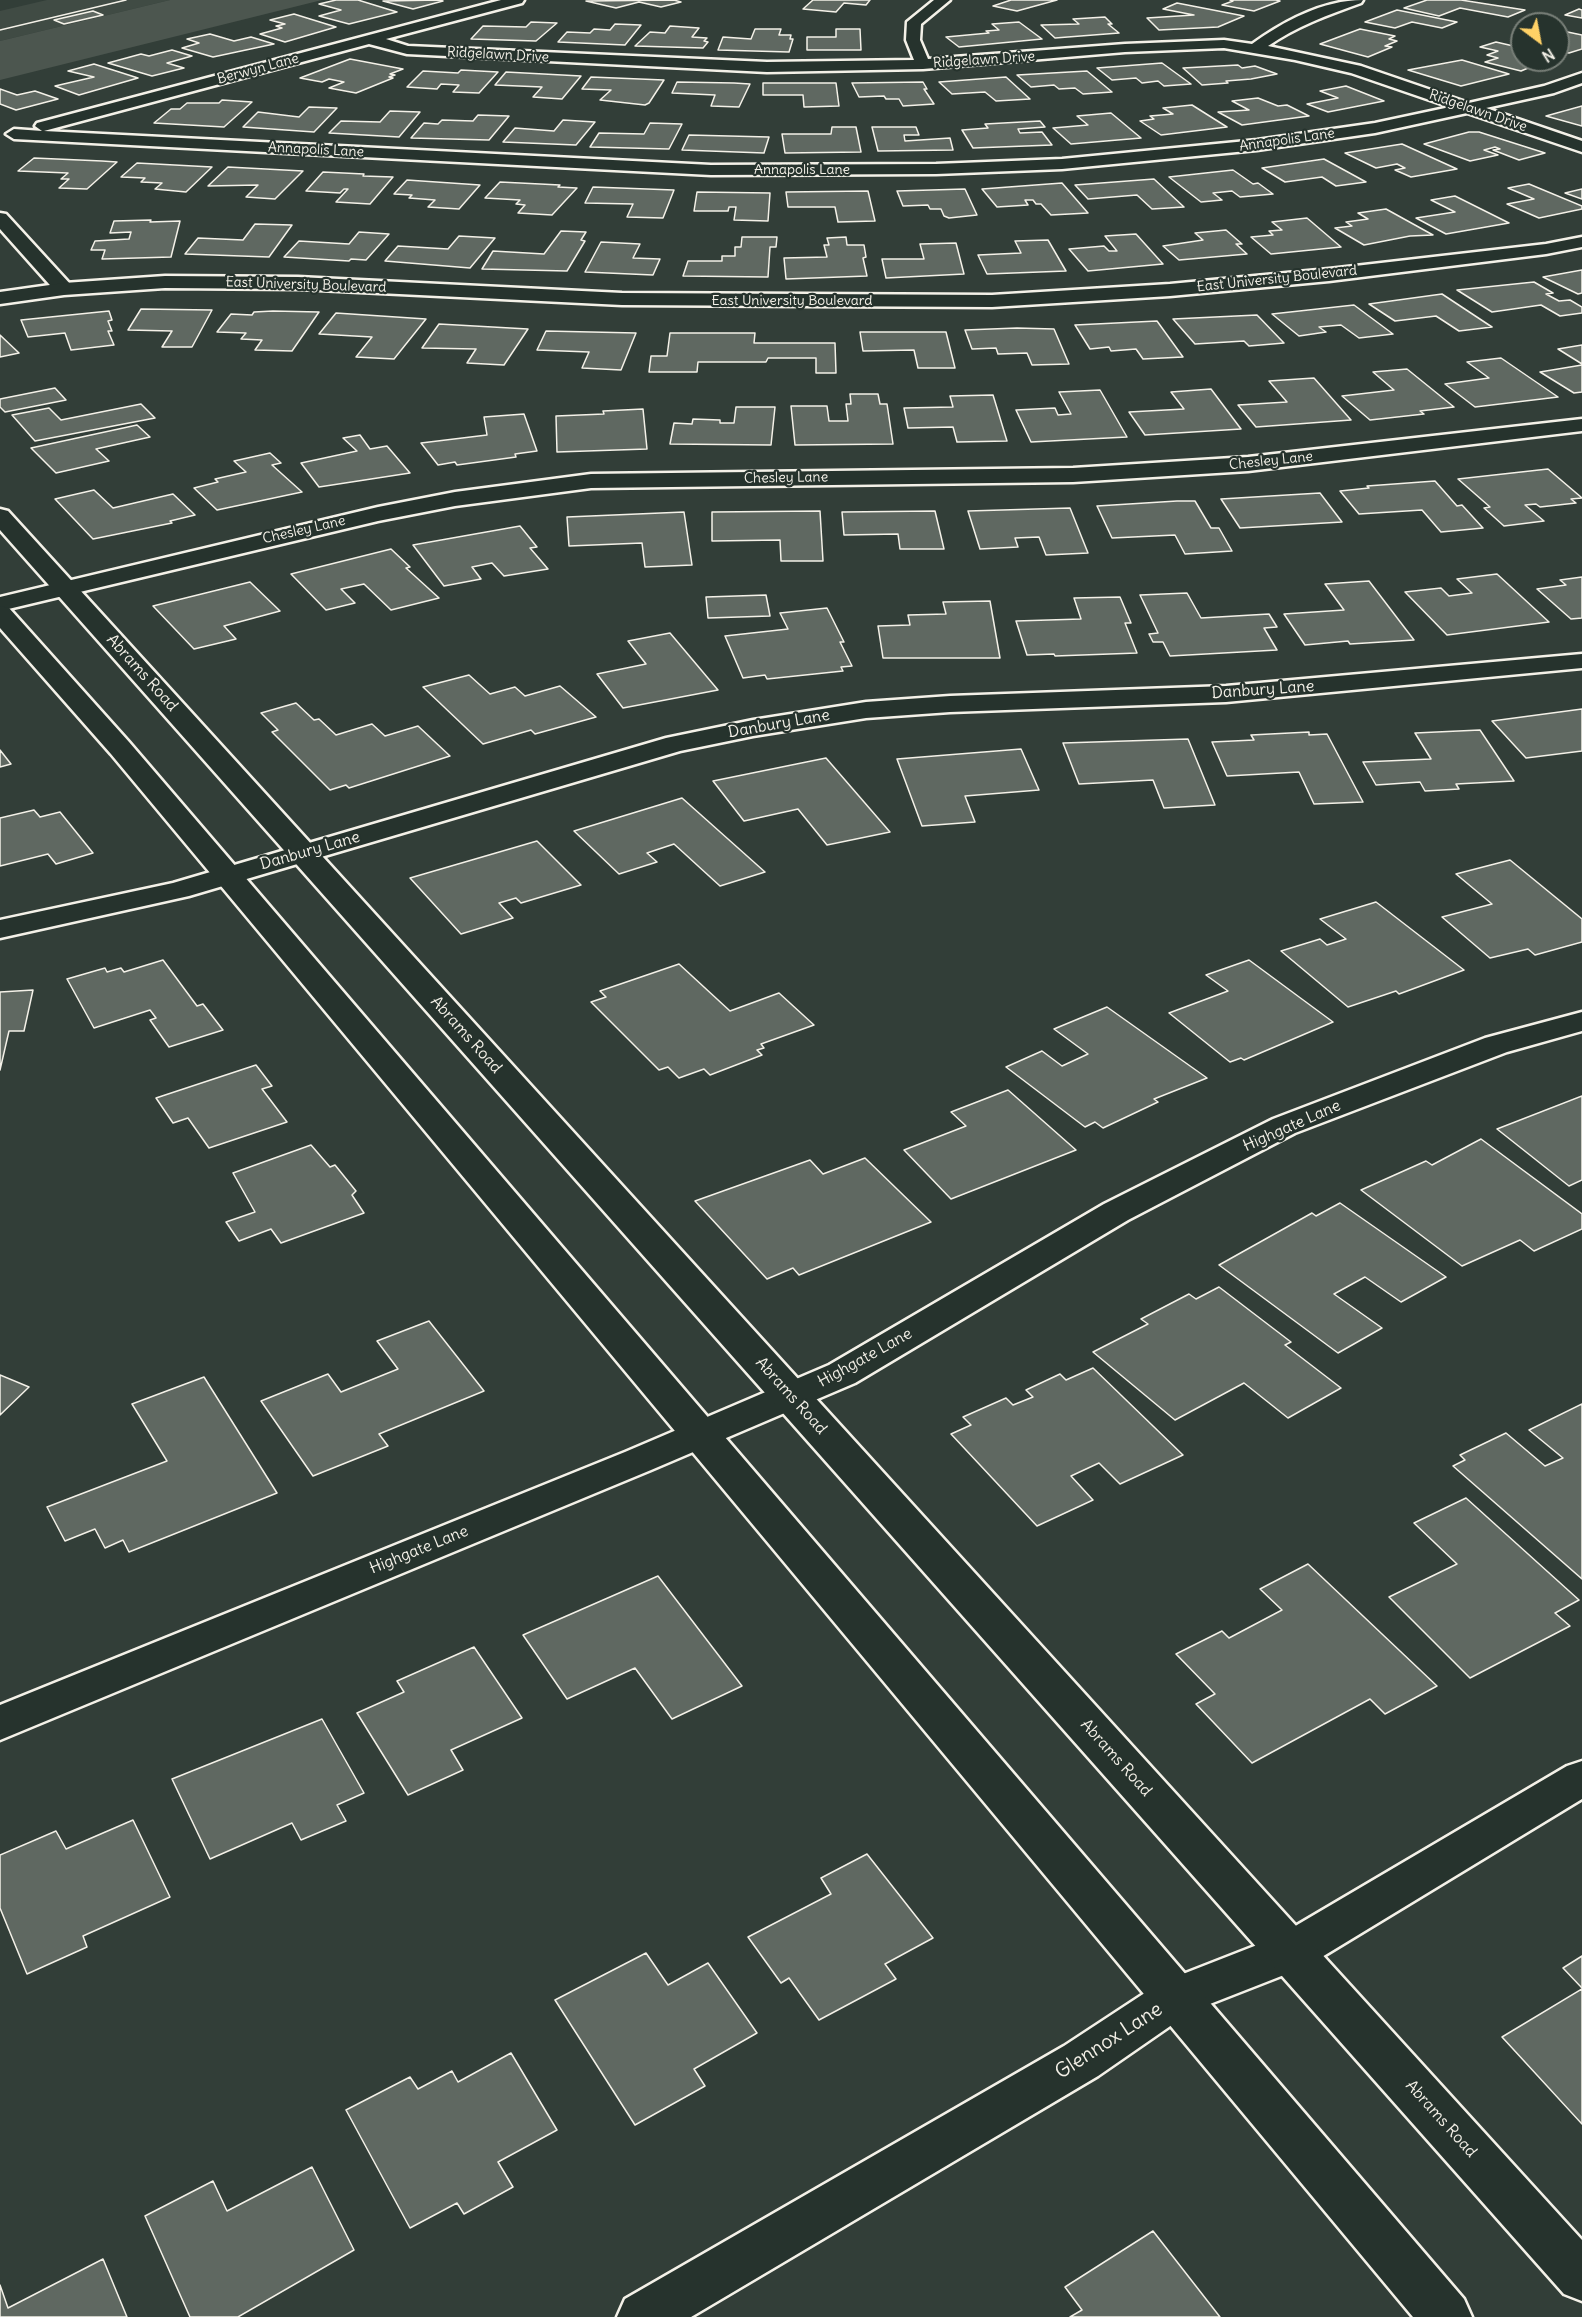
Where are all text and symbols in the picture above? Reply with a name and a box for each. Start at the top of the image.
north arrow [1510,12,1570,72]
street label: Ridgelawn Drive [446,44,550,66]
text: N [1538,44,1558,67]
street label: Ridgelawn Drive [932,48,1036,72]
street label: Berwyn Lane [215,50,301,88]
street label: Ridgelawn Drive [1427,86,1529,136]
street label: Annapolis Lane [1238,125,1336,155]
street label: Annapolis Lane [268,139,364,161]
street label: Annapolis Lane [754,162,850,178]
street label: East University Boulevard [1196,262,1358,296]
street label: East University Boulevard [225,274,387,296]
street label: East University Boulevard [711,293,873,309]
street label: Chesley Lane [1228,448,1314,474]
street label: Chesley Lane [744,469,828,487]
street label: Chesley Lane [261,512,347,548]
street label: Abrams Road [102,630,182,716]
street label: Danbury Lane [1211,677,1315,703]
street label: Danbury Lane [727,706,831,742]
street label: Danbury Lane [258,828,362,874]
street label: Abrams Road [426,992,506,1078]
street label: Highgate Lane [1240,1096,1344,1156]
street label: Highgate Lane [815,1324,915,1392]
street label: Abrams Road [751,1353,831,1439]
street label: Highgate Lane [367,1522,471,1578]
street label: Abrams Road [1076,1715,1156,1801]
street label: Glennox Lane [1051,1997,1167,2085]
street label: Abrams Road [1401,2076,1481,2162]

